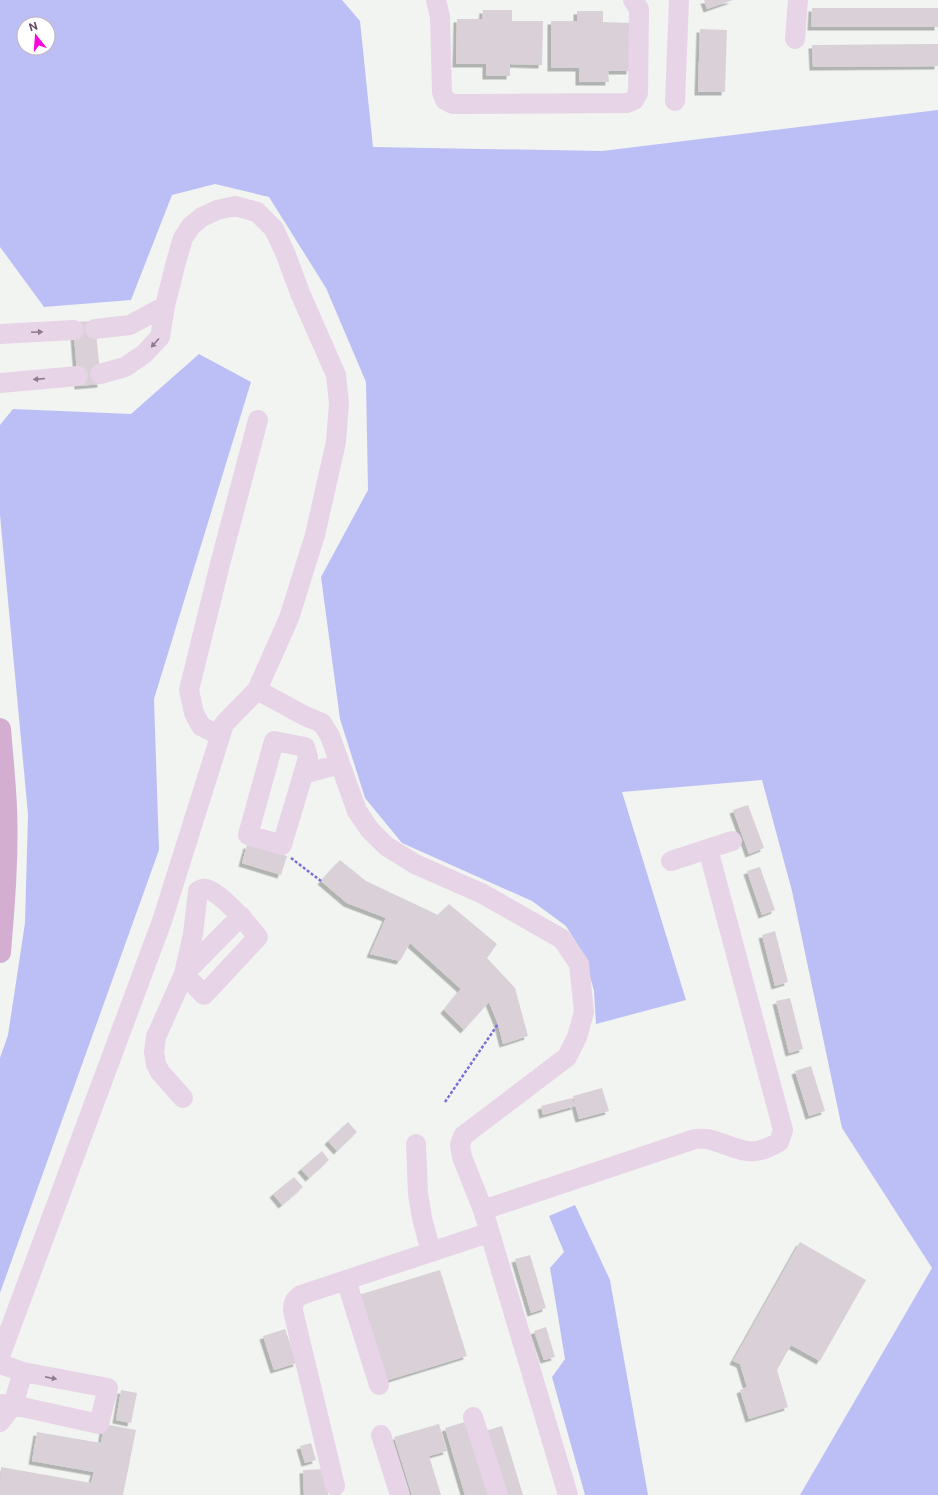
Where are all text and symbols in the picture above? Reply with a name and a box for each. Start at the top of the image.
north arrow [16,16,56,56]
text: N [27,19,39,33]
one-way arrow [31,329,43,336]
one-way arrow [150,338,159,348]
one-way arrow [33,376,45,383]
one-way arrow [45,1375,57,1381]

